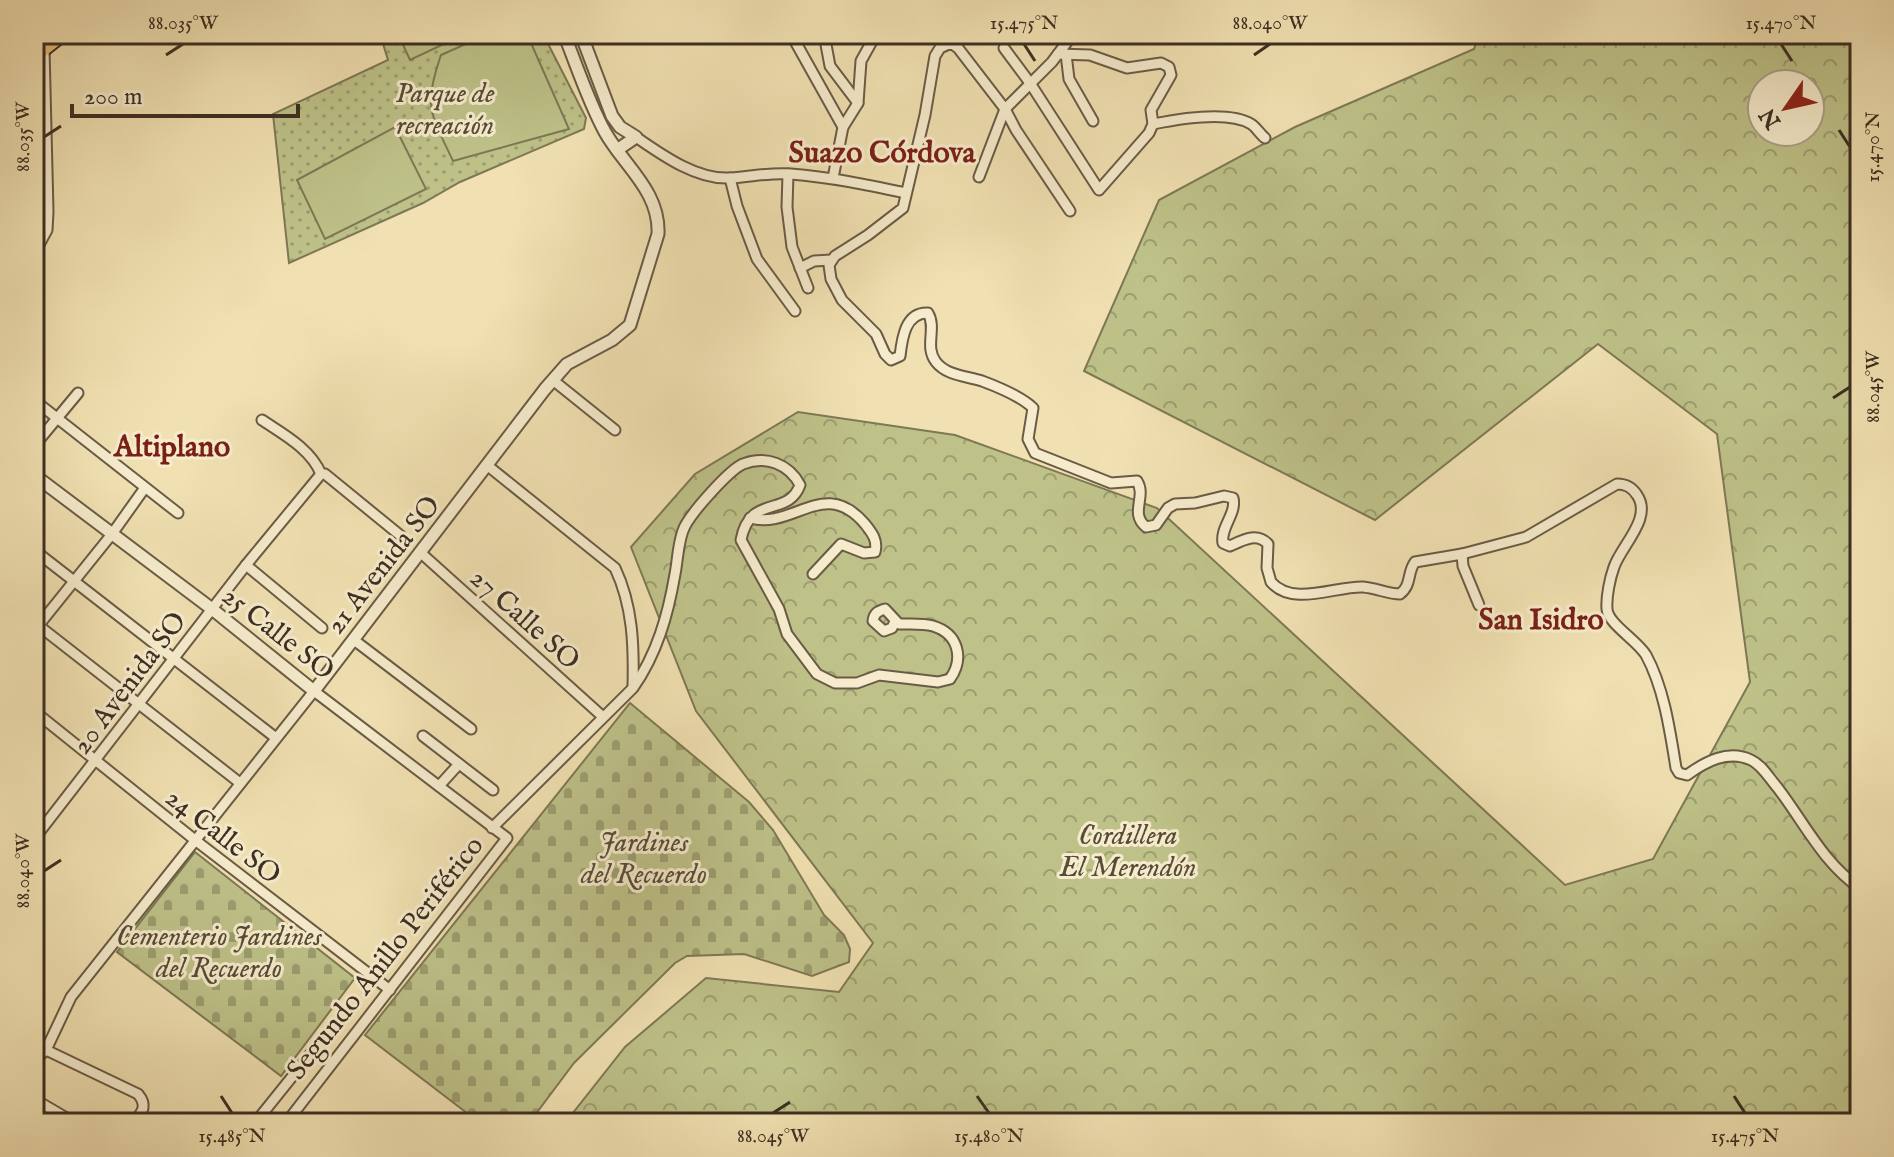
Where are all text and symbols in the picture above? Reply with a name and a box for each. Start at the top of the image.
text: 88.035°W [148,11,219,36]
text: 15.475°N [990,11,1058,36]
text: 88.040°W [1233,11,1308,36]
text: 15.470°N [1745,11,1817,36]
scale bar [72,68,298,118]
north arrow [1746,68,1826,148]
park label: Parque de recreación [396,77,495,144]
text: 200 m [84,82,143,113]
text: 88.035°W [11,101,36,172]
text: N [1754,102,1789,135]
text: 15.470°N [1861,111,1886,183]
district label: Suazo Córdova [788,135,977,173]
text: 88.045°W [1861,350,1886,423]
district label: Altiplano [113,429,230,467]
street label: 21 Avenida SO [319,489,449,642]
street label: 27 Calle SO [462,561,587,678]
street label: 25 Calle SO [214,579,341,689]
district label: San Isidro [1478,602,1604,640]
street label: 20 Avenida SO [65,605,195,762]
street label: 24 Calle SO [158,781,287,893]
park label: Cordillera El Merendón [1059,819,1196,886]
park label: Jardines del Recuerdo [580,826,707,893]
street label: Segundo Anillo Periférico [280,830,492,1087]
text: 88.040°W [11,833,36,908]
park label: Cementerio Jardines del Recuerdo [116,920,323,987]
text: 15.485°N [198,1124,266,1149]
text: 88.045°W [737,1124,810,1149]
text: 15.480°N [954,1124,1024,1149]
text: 15.475°N [1711,1124,1779,1149]

